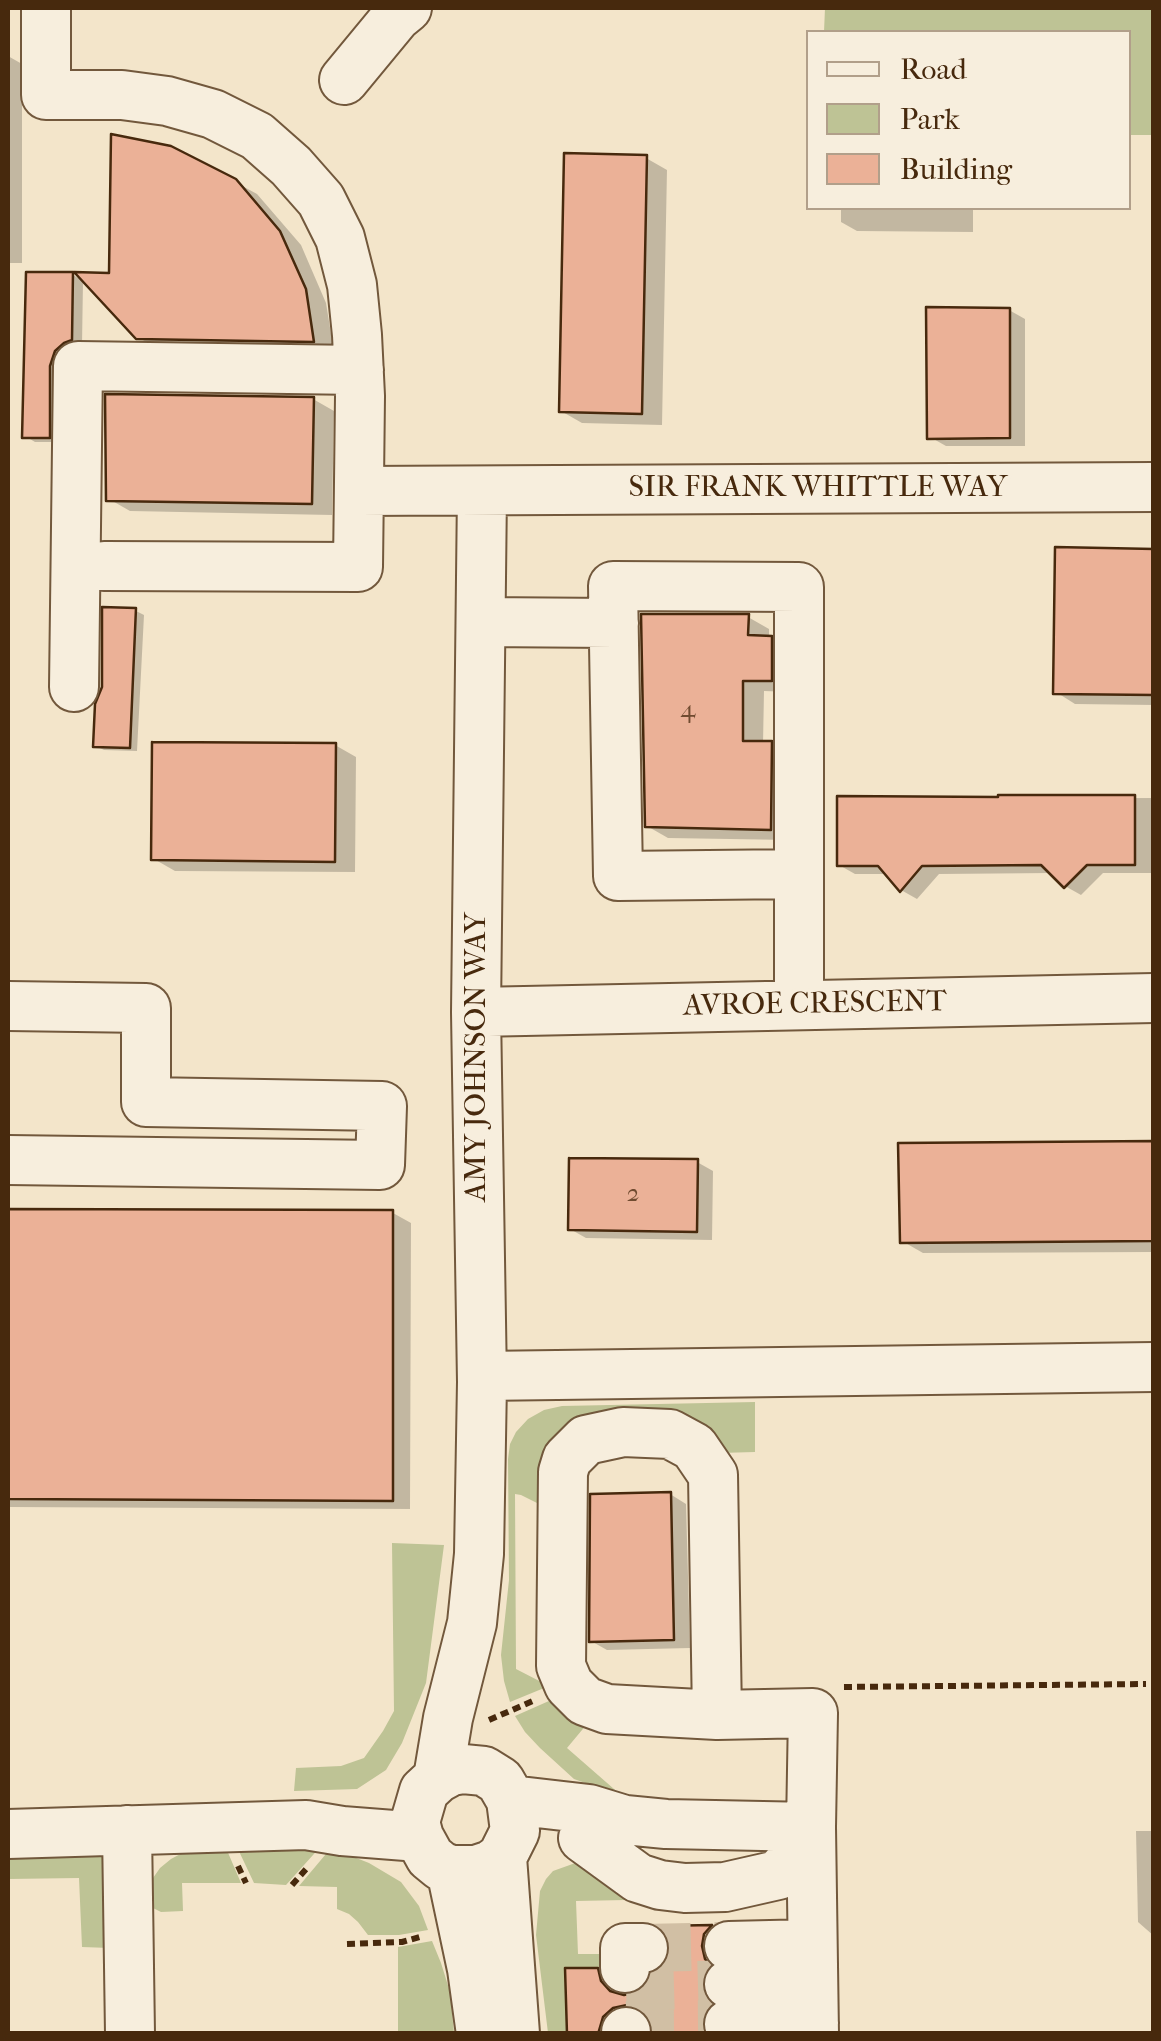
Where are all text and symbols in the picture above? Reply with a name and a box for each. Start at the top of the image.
legend [806,30,1131,210]
text: Road [900,52,967,87]
text: Park [900,102,960,137]
text: Building [900,152,1012,187]
street label: SIR FRANK WHITTLE WAY [629,471,1007,507]
house number: 4 [681,696,695,726]
street label: AMY JOHNSON WAY [460,912,496,1202]
street label: AVROE CRESCENT [683,985,947,1025]
house number: 2 [627,1180,639,1210]

